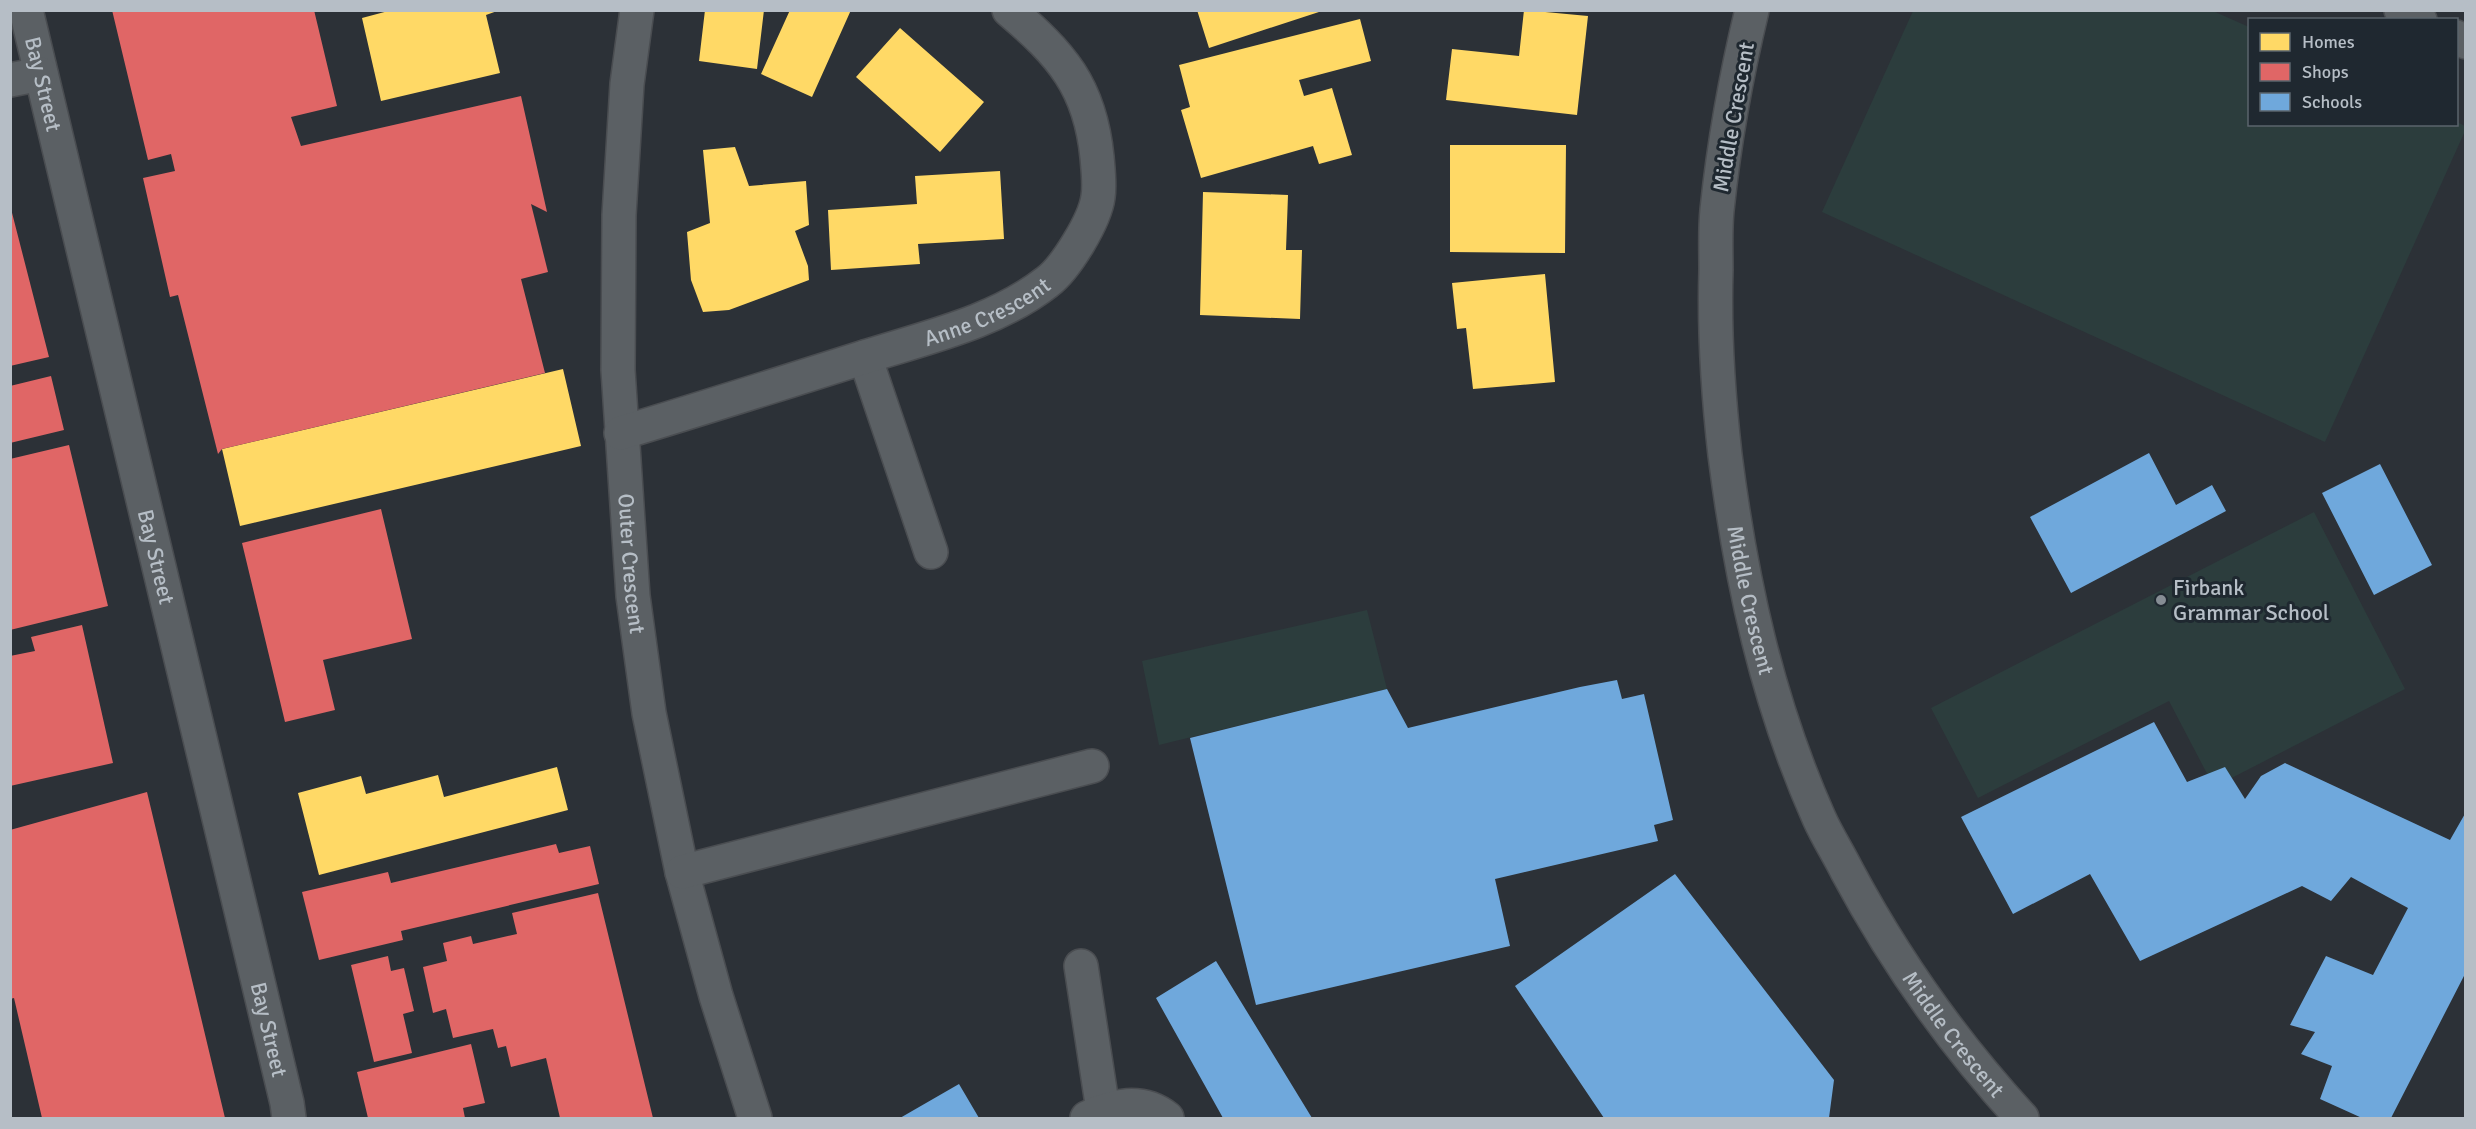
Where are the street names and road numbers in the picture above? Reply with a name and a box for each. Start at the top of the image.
street label: Bay Street [19,34,68,134]
street label: Middle Crescent [1707,40,1760,194]
street label: Anne Crescent [921,271,1056,352]
street label: Outer Crescent [612,493,651,636]
street label: Bay Street [132,507,180,607]
street label: Middle Crescent [1721,524,1780,678]
street label: Middle Crescent [1897,966,2010,1103]
street label: Bay Street [245,979,293,1080]

